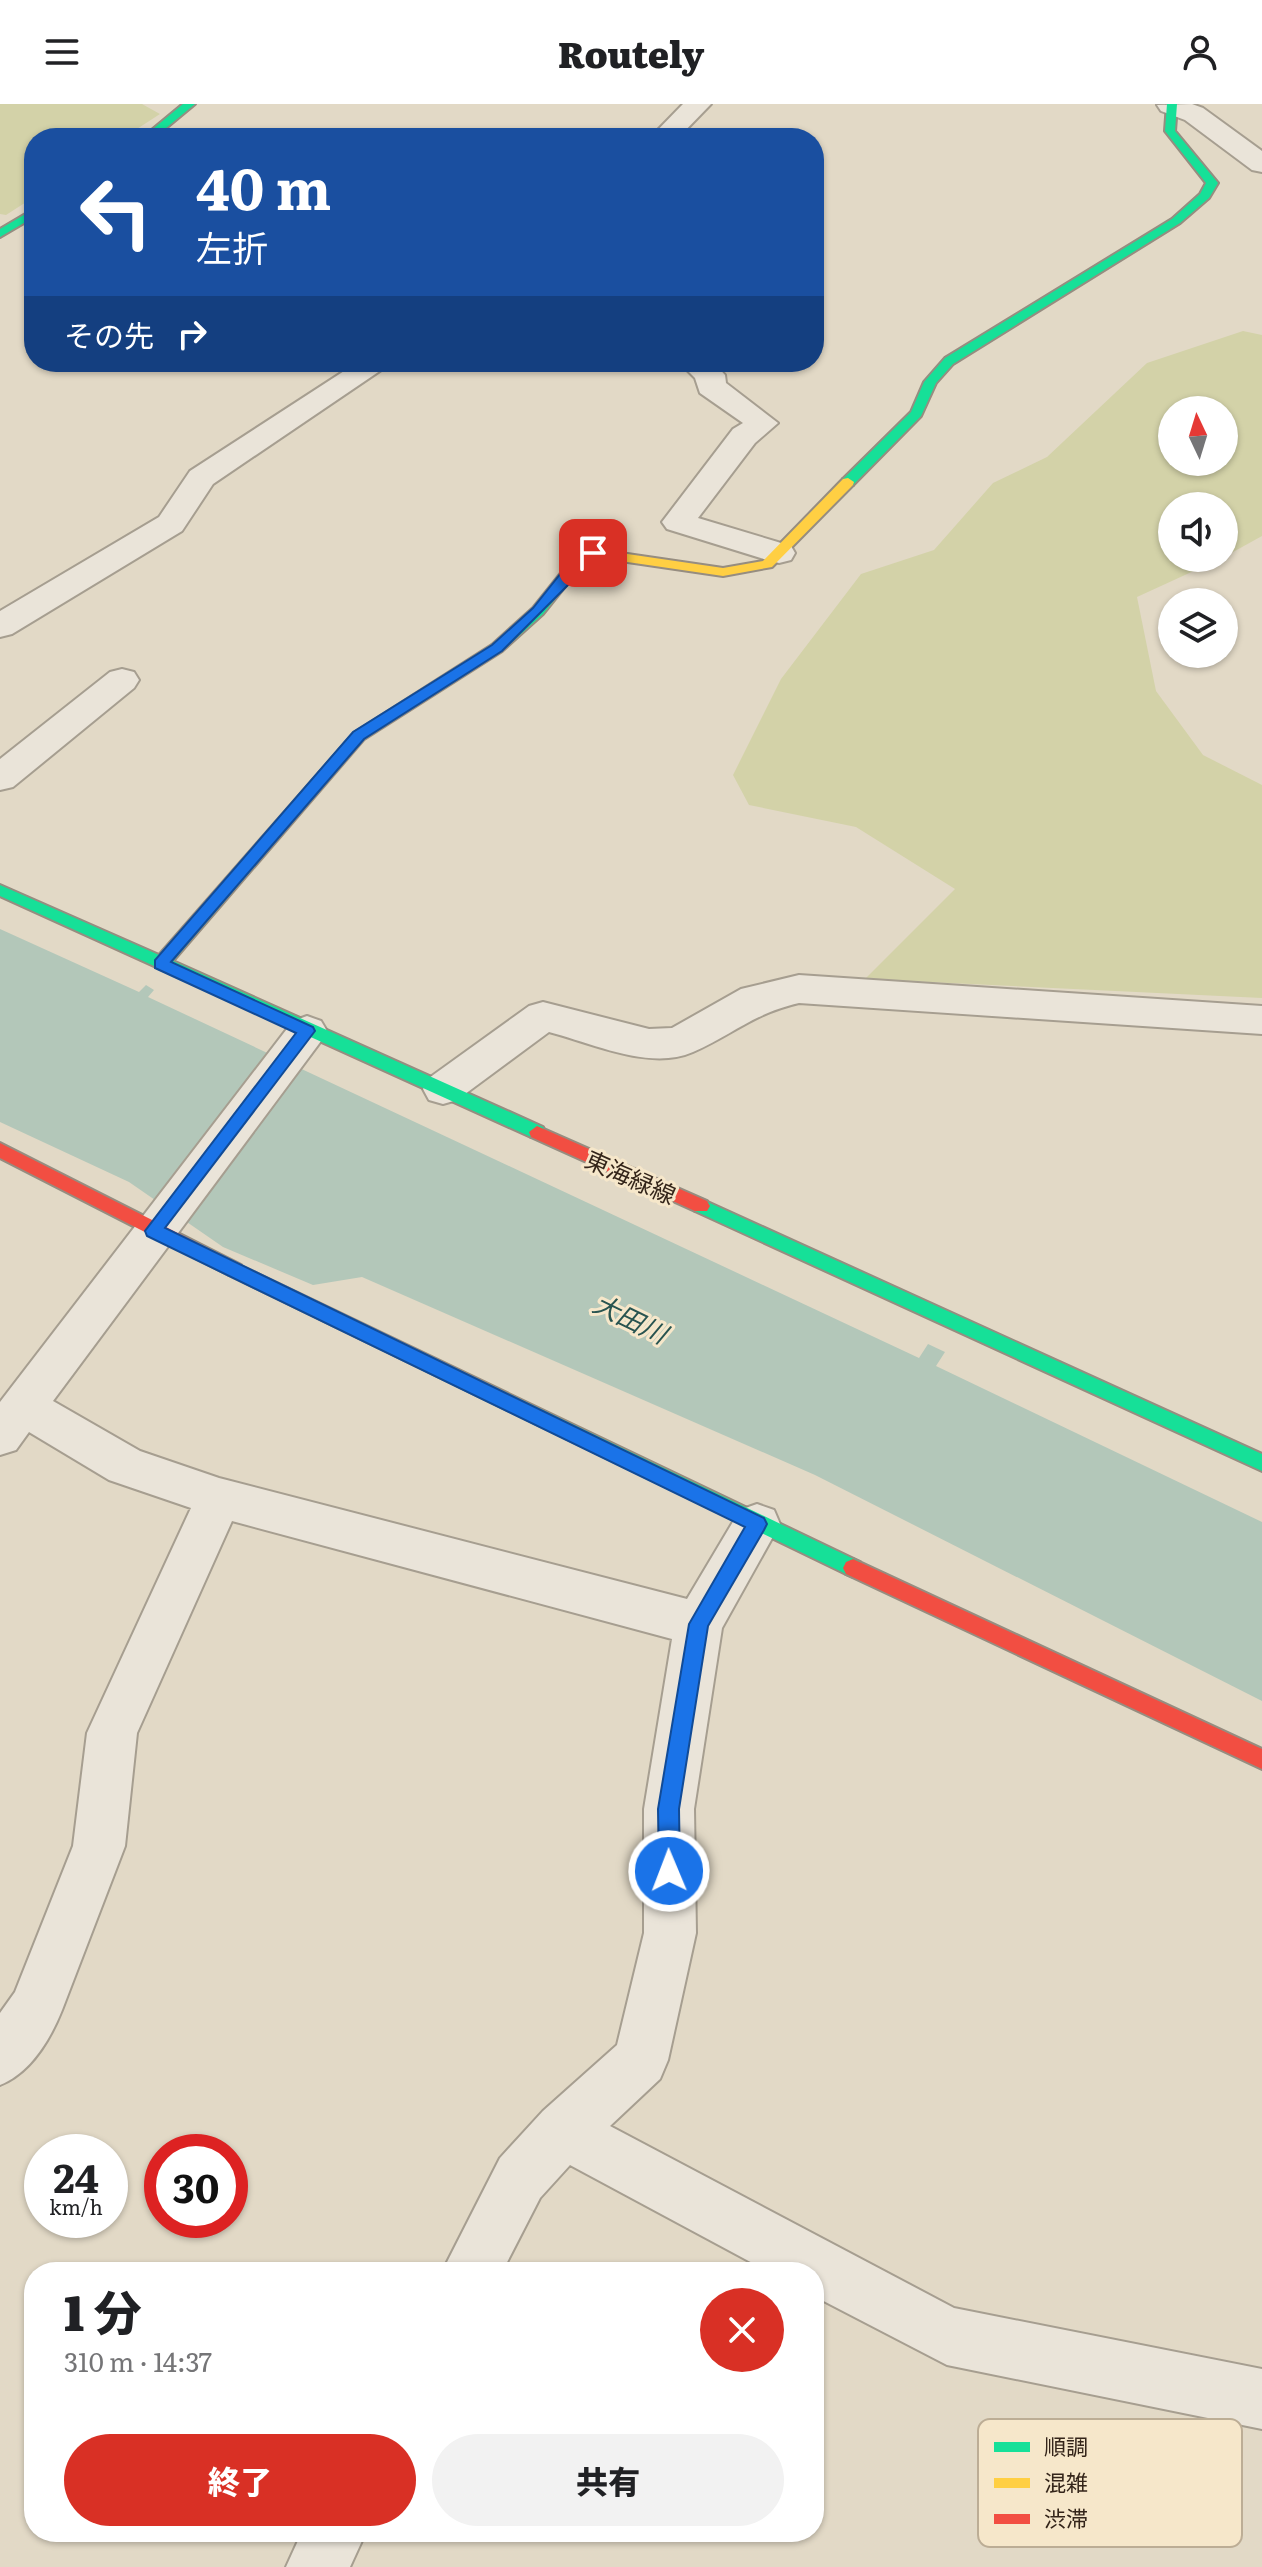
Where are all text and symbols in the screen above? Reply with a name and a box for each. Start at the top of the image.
text: Routely [558,26,704,79]
icon: menu [40,30,84,74]
icon: person [1178,30,1222,74]
text: 40 m [196,144,331,227]
icon: left [64,160,168,264]
text: 左折 [196,220,268,273]
text: その先 [64,312,154,356]
icon: right [170,312,214,356]
north arrow [1158,396,1238,476]
map controls [1158,396,1238,668]
button: sound [1158,492,1238,572]
pin [559,519,627,587]
icon: arrive [571,531,615,575]
button: layers [1158,588,1238,668]
street label: 東海緑線 [580,1140,682,1212]
water label: 大田川 [587,1282,677,1353]
position arrow [627,1829,711,1913]
speed limit sign: 30 [144,2134,248,2238]
text: 24 [53,2146,99,2205]
text: km/h [49,2191,103,2221]
text: 1 分 [64,2275,142,2346]
button: close [700,2288,784,2372]
text: 310 m · 14:37 [64,2341,212,2380]
legend [978,2419,1242,2547]
text: 順調 [1044,2429,1088,2462]
button: 終了 [64,2434,416,2526]
button: 共有 [432,2434,784,2526]
text: 混雑 [1044,2465,1088,2498]
text: 渋滞 [1044,2501,1088,2534]

